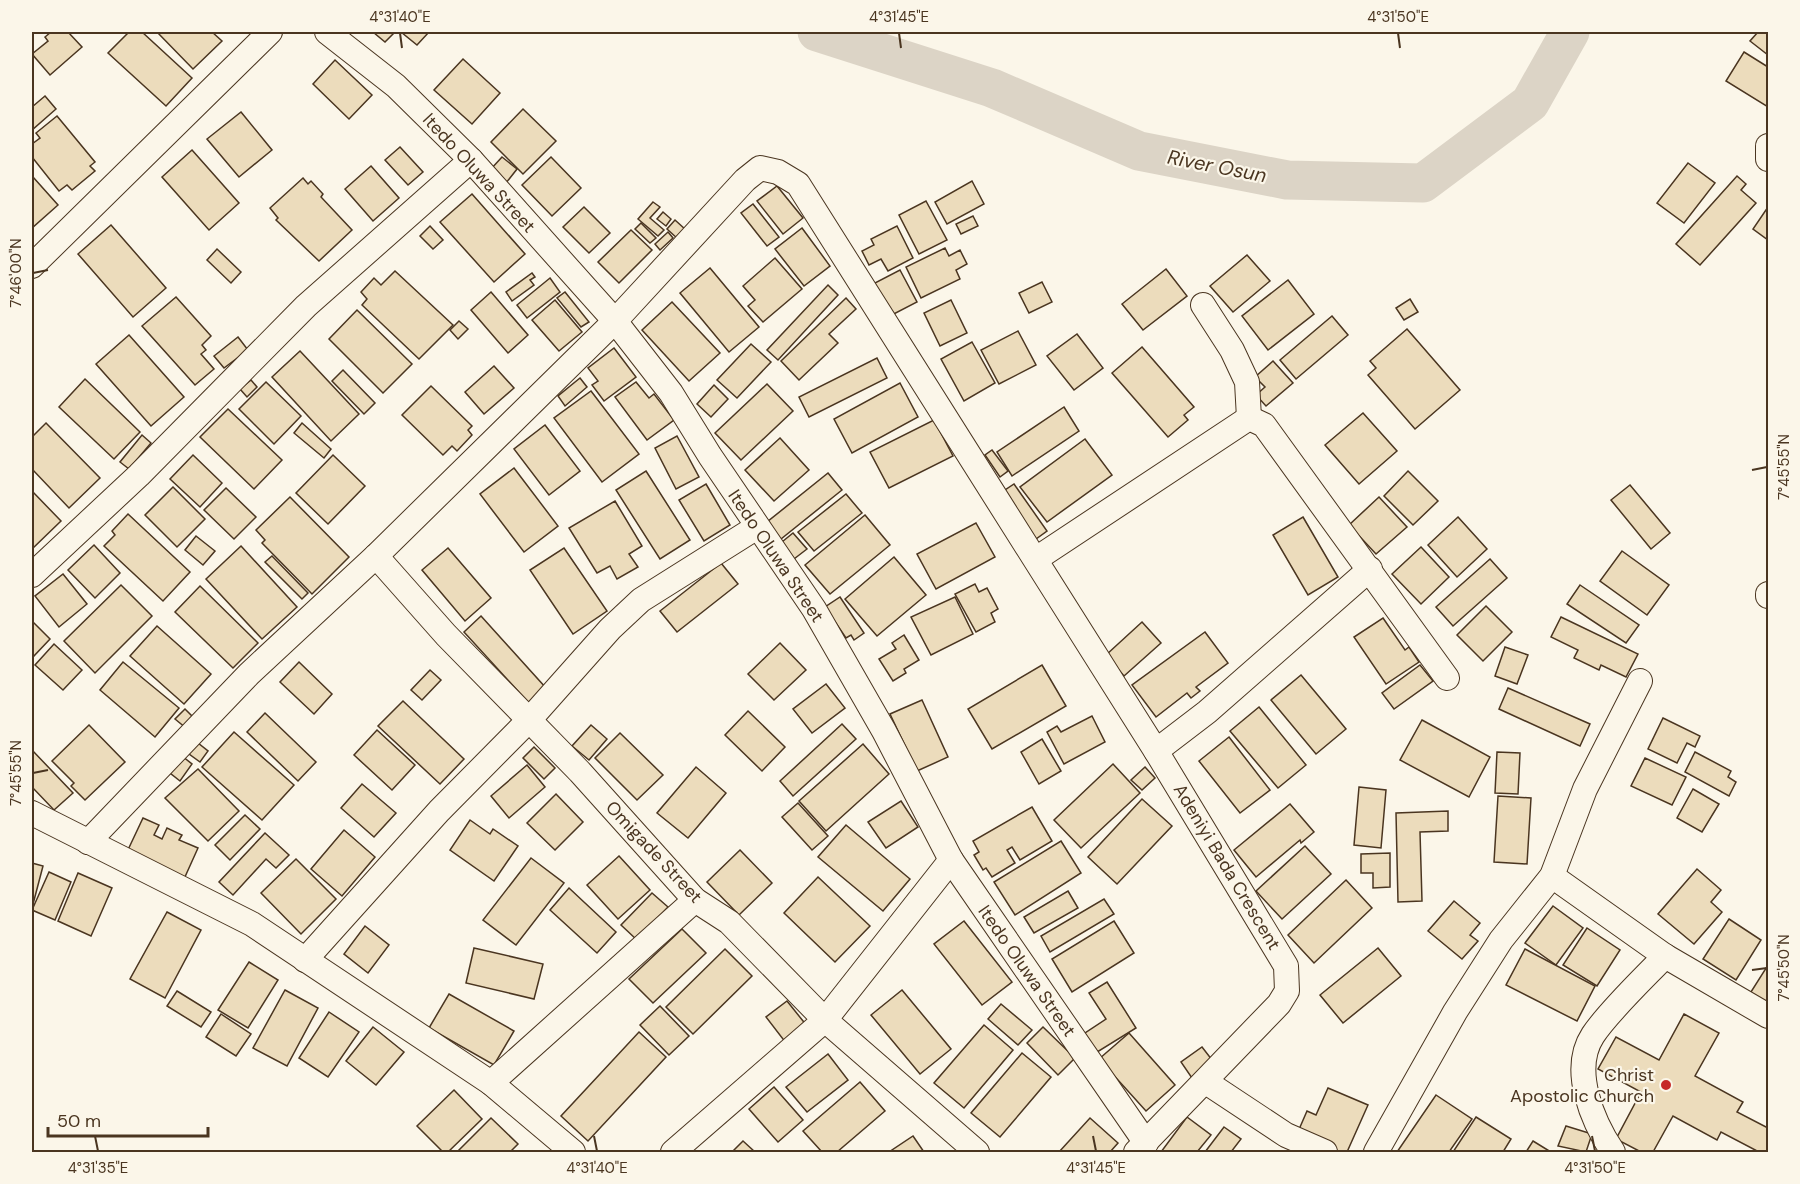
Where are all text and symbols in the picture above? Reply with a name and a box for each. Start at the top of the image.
text: 4°31'40"E [369,7,431,27]
text: 4°31'45"E [869,7,929,27]
text: 4°31'50"E [1367,7,1429,27]
street label: Itedo Oluwa Street [417,108,541,238]
water label: River Osun [1165,144,1269,188]
text: 7°46'00"N [6,238,26,308]
text: 7°45'55"N [1774,434,1794,500]
street label: Itedo Oluwa Street [723,485,829,627]
text: 7°45'55"N [6,740,26,806]
street label: Adeniyi Bada Crescent [1168,780,1286,954]
street label: Omigade Street [600,796,708,908]
street label: Itedo Oluwa Street [973,901,1081,1041]
text: 7°45'50"N [1774,934,1794,1002]
place label: Christ Apostolic Church [1510,1063,1654,1108]
marker: Christ Apostolic Church [1659,1078,1673,1092]
scale bar [48,1100,208,1138]
text: 50 m [57,1109,101,1133]
text: 4°31'35"E [68,1158,128,1178]
text: 4°31'40"E [566,1158,628,1178]
text: 4°31'45"E [1066,1158,1126,1178]
text: 4°31'50"E [1564,1158,1626,1178]

